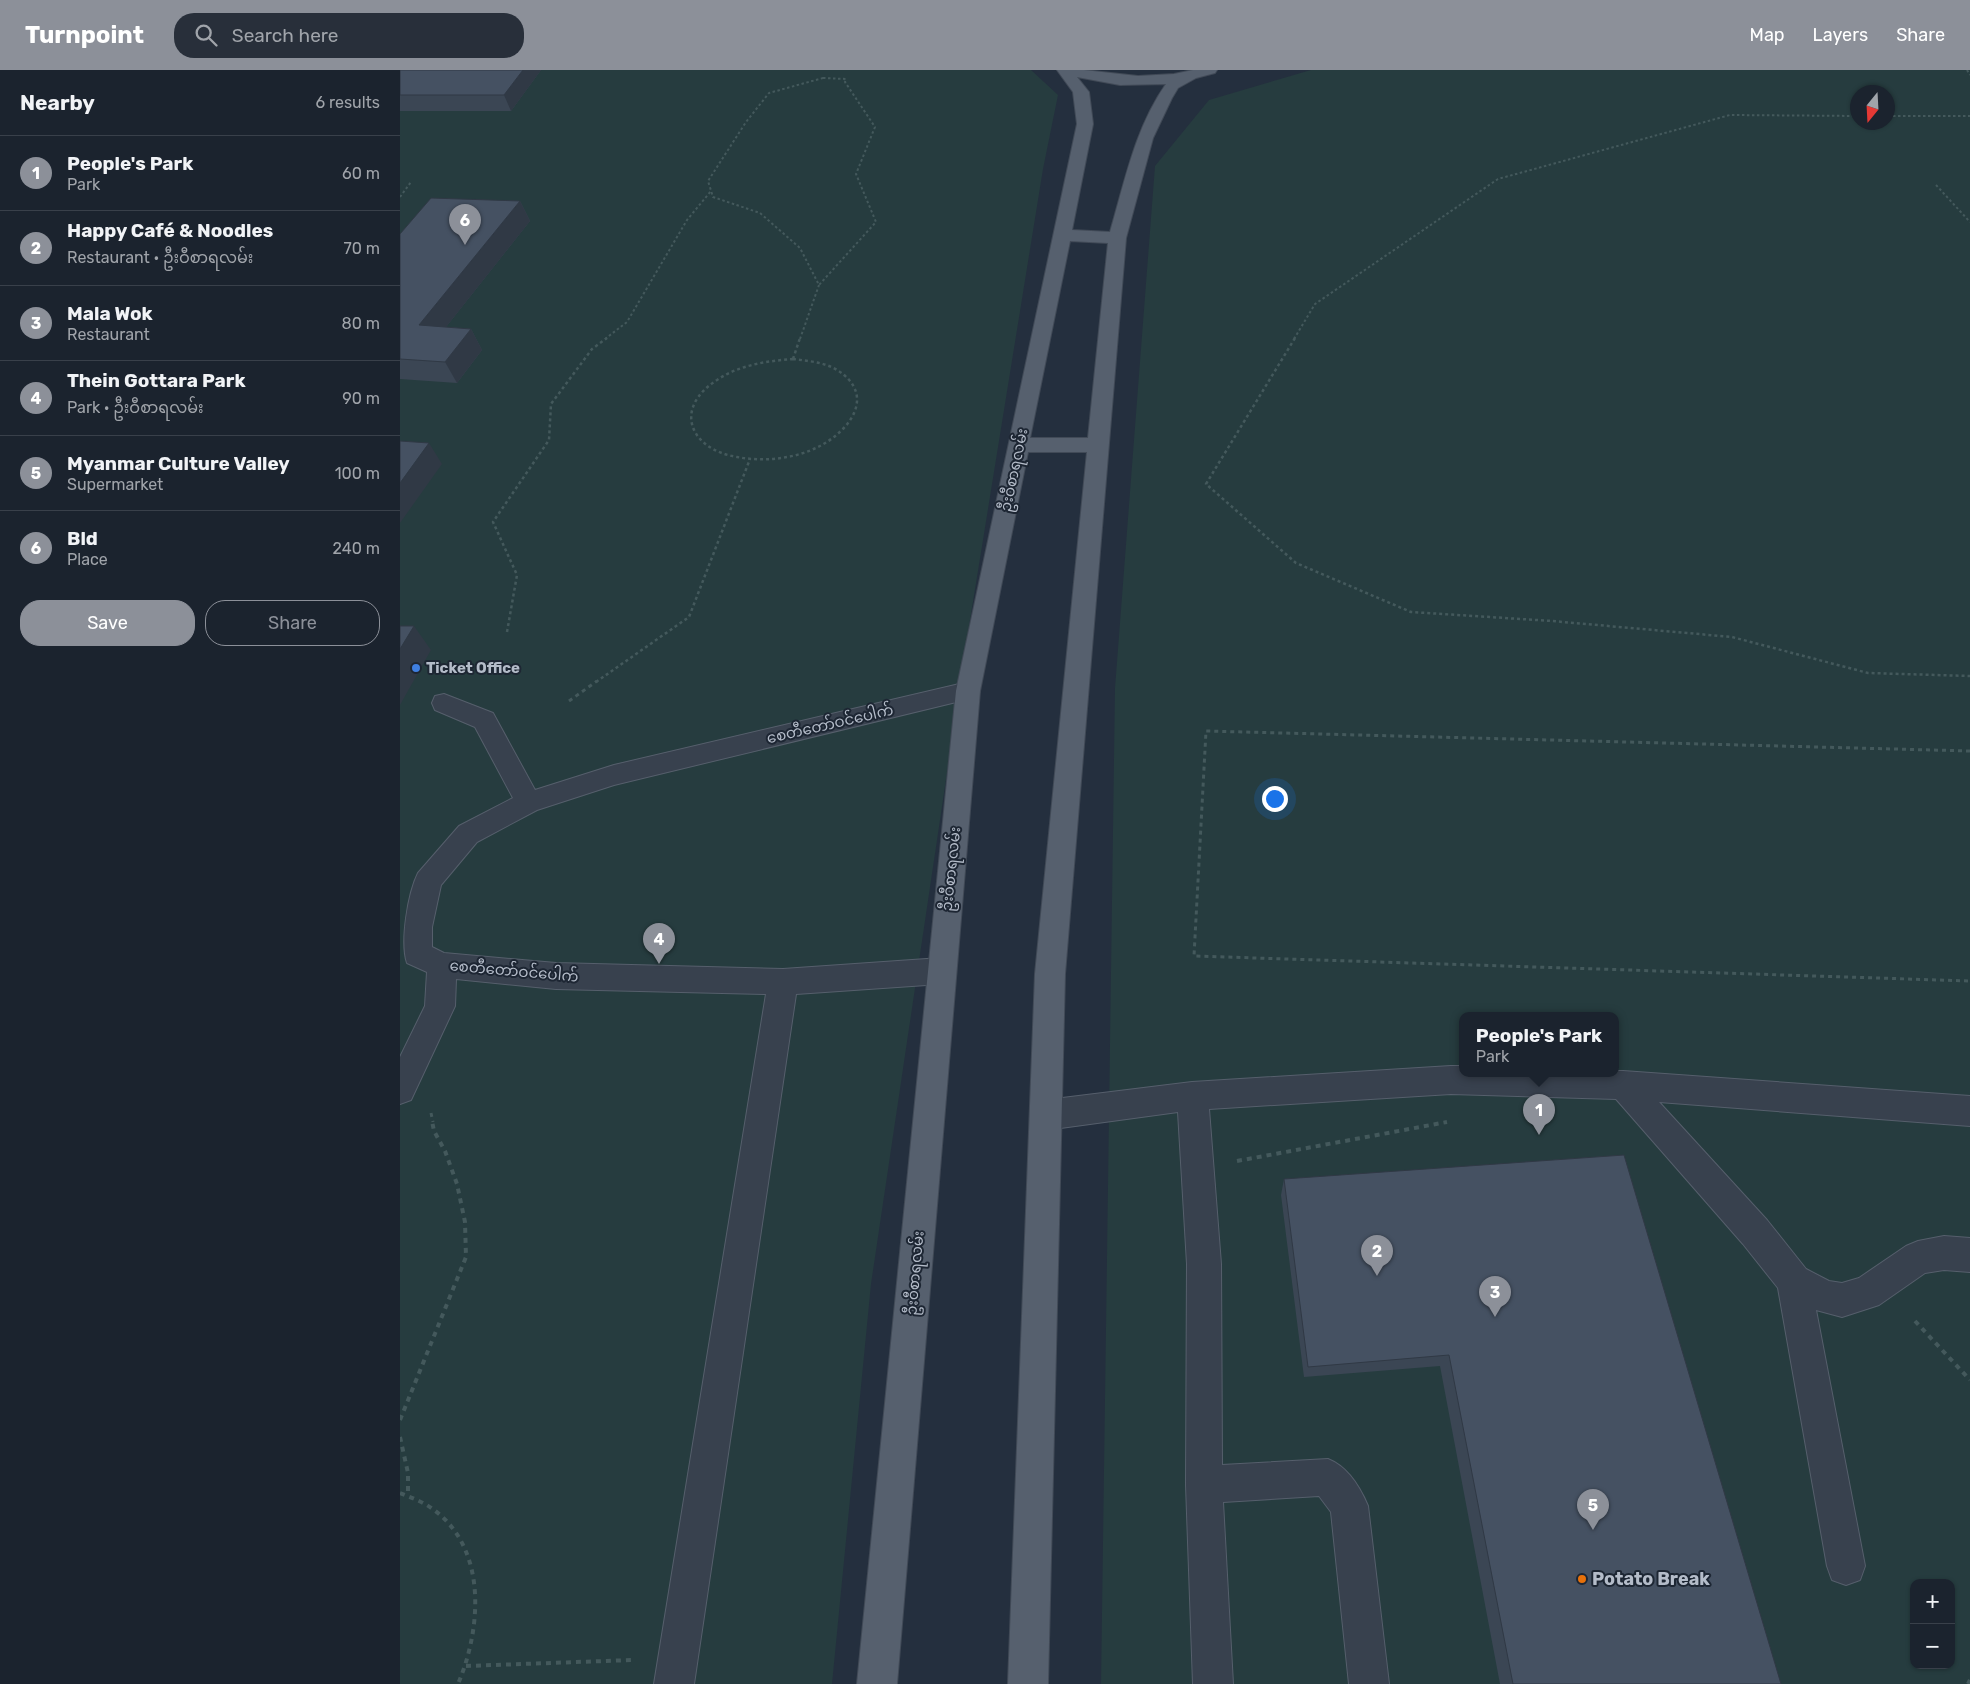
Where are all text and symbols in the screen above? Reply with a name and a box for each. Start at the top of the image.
search box [174,13,524,58]
text: Turnpoint [25,21,144,49]
icon: search [192,21,220,49]
text: Search here [232,24,338,47]
text: Map [1750,24,1785,46]
text: Layers [1813,24,1868,46]
text: Share [1896,24,1945,46]
north arrow [1850,85,1895,130]
text: Nearby [20,90,95,115]
text: 6 results [315,93,380,112]
text: People's Park [67,152,193,175]
text: 1 [32,164,40,183]
text: 60 m [342,164,380,183]
text: Park [67,175,100,194]
pin: 6 [449,204,481,245]
text: Happy Café & Noodles [67,219,273,242]
text: 2 [31,239,41,258]
text: 70 m [343,239,380,258]
text: Restaurant · ဦးဝီစာရလမ်း [67,248,253,267]
text: Mala Wok [67,302,153,325]
text: 3 [31,314,41,333]
text: 80 m [342,314,380,333]
text: Restaurant [67,325,150,344]
text: Thein Gottara Park [67,369,246,392]
text: 4 [31,389,41,408]
text: 90 m [342,389,380,408]
text: Park · ဦးဝီစာရလမ်း [67,398,204,417]
street label: ဦးဝီစာရလမ်း [995,426,1035,514]
text: Myanmar Culture Valley [67,452,290,475]
text: 5 [31,464,41,483]
text: 100 m [335,464,380,483]
text: Supermarket [67,475,163,494]
text: Bld [67,527,98,550]
text: 6 [31,539,41,558]
text: 240 m [333,539,380,558]
text: Place [67,550,108,569]
button: Save [20,600,195,646]
button: Share [205,600,380,646]
place label: Ticket Office [426,659,520,677]
marker: Ticket Office [410,662,422,674]
street label: စေတီတော်ဝင်ပေါက် [765,700,895,747]
your location [1262,786,1288,812]
street label: ဦးဝီစာရလမ်း [937,826,967,912]
pin: 4 [643,923,675,964]
street label: စေတီတော်ဝင်ပေါက် [449,955,579,986]
popup [1459,1012,1619,1077]
text: People's Park [1476,1024,1602,1047]
text: Park [1476,1047,1509,1066]
pin: 1 [1523,1094,1555,1135]
street label: ဦးဝီစာရလမ်း [901,1230,931,1316]
pin: 2 [1361,1235,1393,1276]
pin: 3 [1479,1276,1511,1317]
pin: 5 [1577,1489,1609,1530]
place label: Potato Break [1592,1568,1710,1590]
marker: Potato Break [1576,1573,1588,1585]
map controls [1910,1579,1955,1669]
button: + [1910,1579,1955,1624]
button: − [1910,1624,1955,1669]

